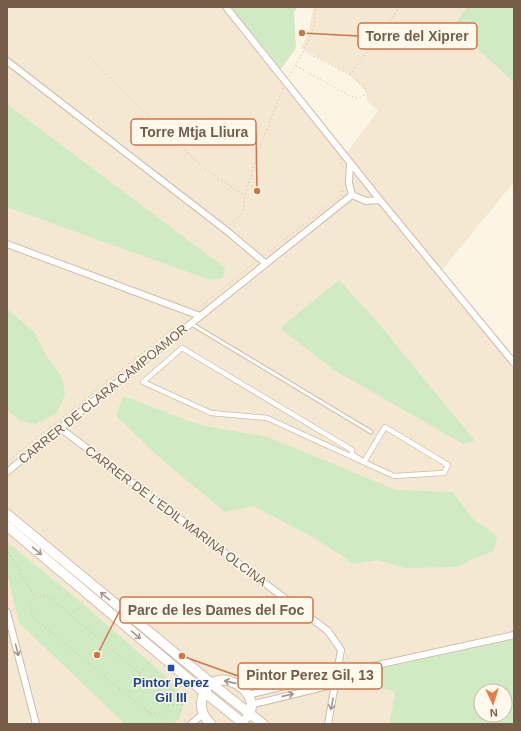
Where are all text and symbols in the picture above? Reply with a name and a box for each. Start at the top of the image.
callout: Torre del Xiprer [358,23,477,49]
text: Torre del Xiprer [365,28,469,44]
callout: Torre Mtja Lliura [131,119,256,145]
text: Torre Mtja Lliura [140,124,249,140]
street label: CARRER DE CLARA CAMPOAMOR [15,321,191,467]
street label: CARRER DE L'EDIL MARINA OLCINA [82,443,270,590]
one-way arrow [32,547,42,556]
one-way arrow [100,591,111,600]
callout: Parc de les Dames del Foc [120,597,313,623]
text: Parc de les Dames del Foc [128,602,305,618]
one-way arrow [131,630,142,639]
one-way arrow [13,643,21,656]
marker: Pintor Perez Gil III [166,663,176,673]
callout: Pintor Perez Gil, 13 [238,663,382,689]
text: Pintor Perez Gil, 13 [246,667,374,683]
place label: Pintor Perez Gil III [133,675,209,705]
one-way arrow [224,678,237,686]
north arrow [473,683,513,723]
one-way arrow [281,691,294,699]
one-way arrow [328,697,336,710]
text: N [489,707,498,719]

